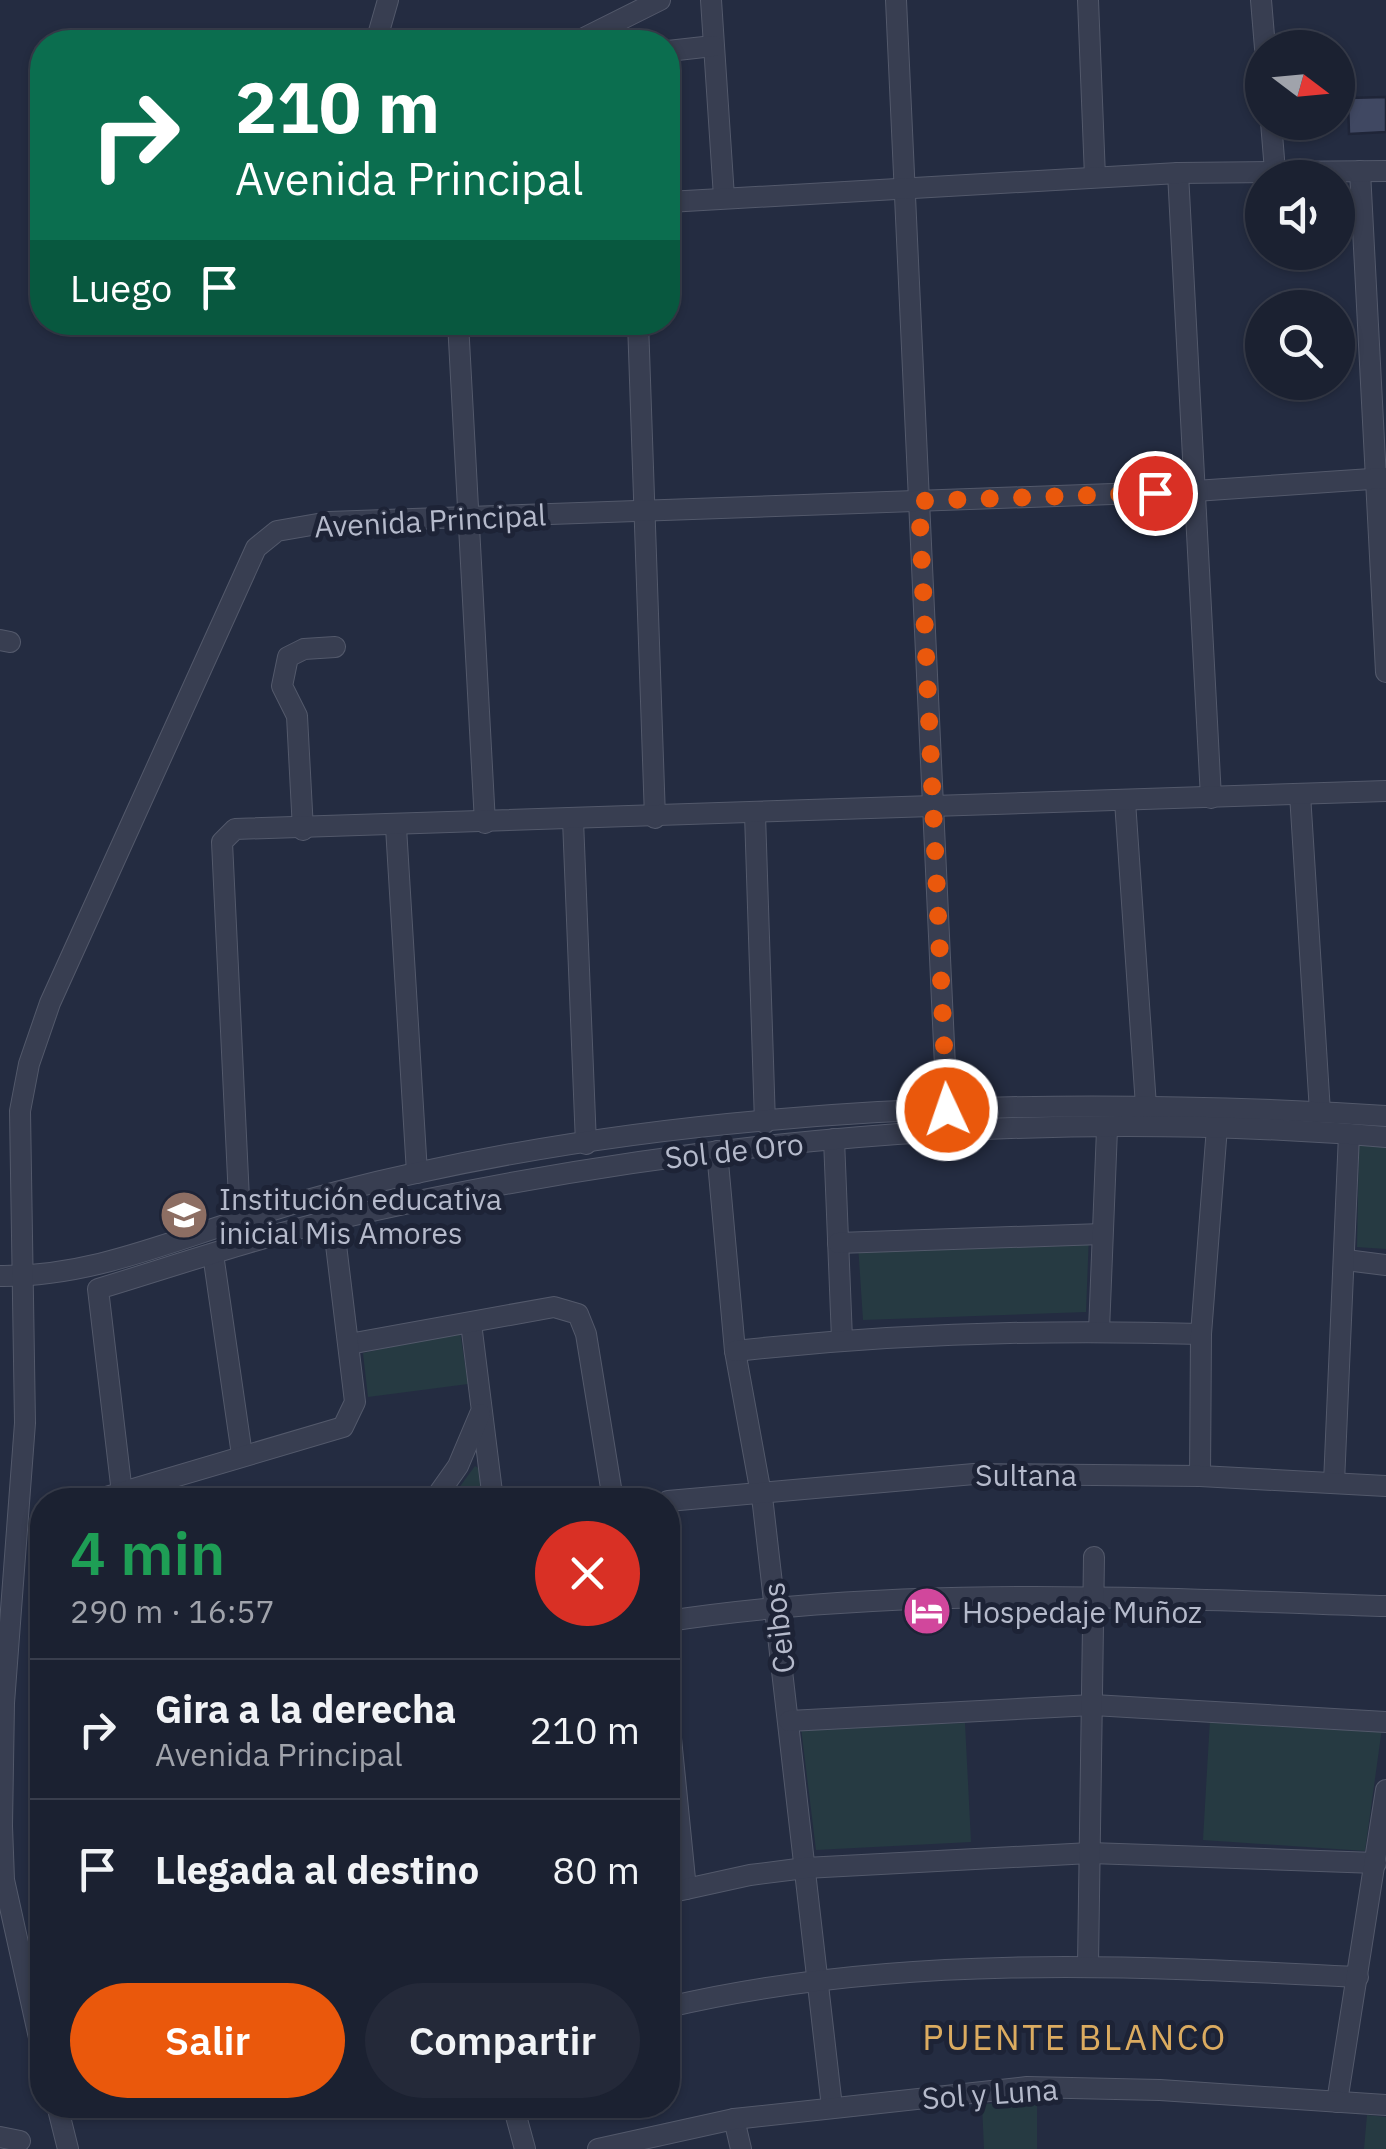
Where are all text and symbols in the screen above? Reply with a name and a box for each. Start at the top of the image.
north arrow [1245,30,1355,140]
map controls [1245,30,1355,400]
text: 210 m [235,61,440,152]
icon: right [70,70,200,200]
text: Avenida Principal [235,149,583,207]
button: sound [1245,160,1355,270]
icon: arrive [192,260,247,315]
text: Luego [70,263,172,312]
button: search [1245,290,1355,400]
pin [1113,451,1198,536]
icon: arrive [1128,466,1183,521]
street label: Avenida Principal [313,494,547,546]
position arrow [895,1058,999,1162]
street label: Sol de Oro [663,1123,805,1177]
place label: Institución educativa inicial Mis Amores [219,1179,502,1252]
school or university icon: Institución educativa inicial Mis Amores [158,1189,210,1241]
street label: Sultana [975,1455,1077,1494]
text: 4 min [70,1513,225,1592]
button: close [535,1521,640,1626]
street label: Ceibos [753,1580,803,1676]
hotel icon: Hospedaje Muñoz [901,1585,953,1637]
text: 290 m · 16:57 [70,1590,275,1632]
place label: Hospedaje Muñoz [962,1592,1202,1631]
text: Gira a la derecha [155,1684,456,1733]
icon: right [70,1702,125,1757]
text: 210 m [529,1705,640,1754]
text: Avenida Principal [155,1733,403,1775]
icon: arrive [70,1842,125,1897]
text: Llegada al destino [155,1845,479,1894]
text: 80 m [552,1845,640,1894]
button: Salir [70,1983,345,2098]
button: Compartir [365,1983,640,2098]
district label: PUENTE BLANCO [922,2014,1228,2060]
street label: Sol y Luna [921,2069,1059,2117]

